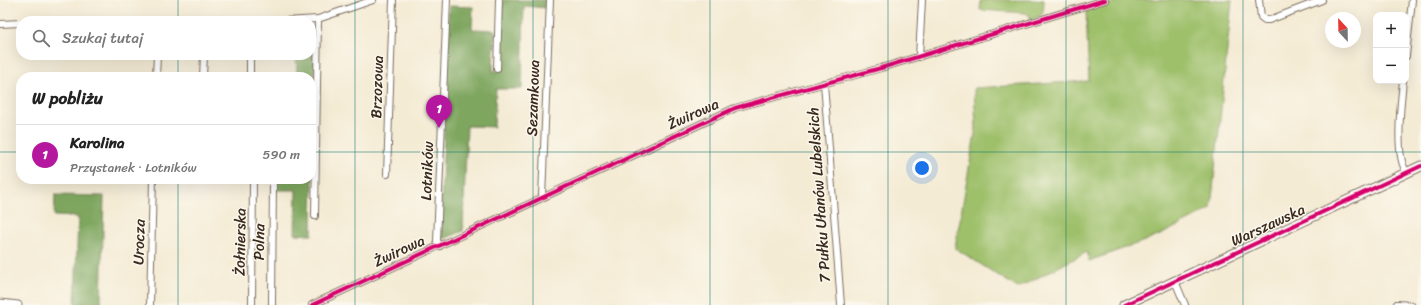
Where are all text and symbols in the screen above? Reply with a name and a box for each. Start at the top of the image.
north arrow [1325,12,1361,48]
map controls [1373,12,1409,84]
button: + [1373,12,1409,48]
search box [16,16,316,60]
text: Szukaj tutaj [62,25,143,51]
icon: search [30,27,52,49]
button: − [1373,48,1409,84]
street label: Brzozowa [363,55,391,119]
street label: Sezamkowa [519,59,547,137]
text: W pobliżu [32,83,103,113]
street label: Żwirowa [663,91,724,137]
pin: 1 [426,95,452,128]
street label: 7 Pułku Ułanów Lubelskich [800,106,838,283]
text: Karolina [70,130,125,156]
street label: Lotników [413,140,441,201]
text: 1 [42,143,48,166]
text: 590 m [262,143,300,166]
text: Przystanek · Lotników [70,156,197,179]
your location [912,158,932,178]
street label: Warszawska [1226,196,1310,254]
street label: Żołnierska [226,207,254,276]
street label: Urocza [125,218,153,265]
street label: Polna [246,223,272,261]
street label: Żwirowa [369,228,430,274]

